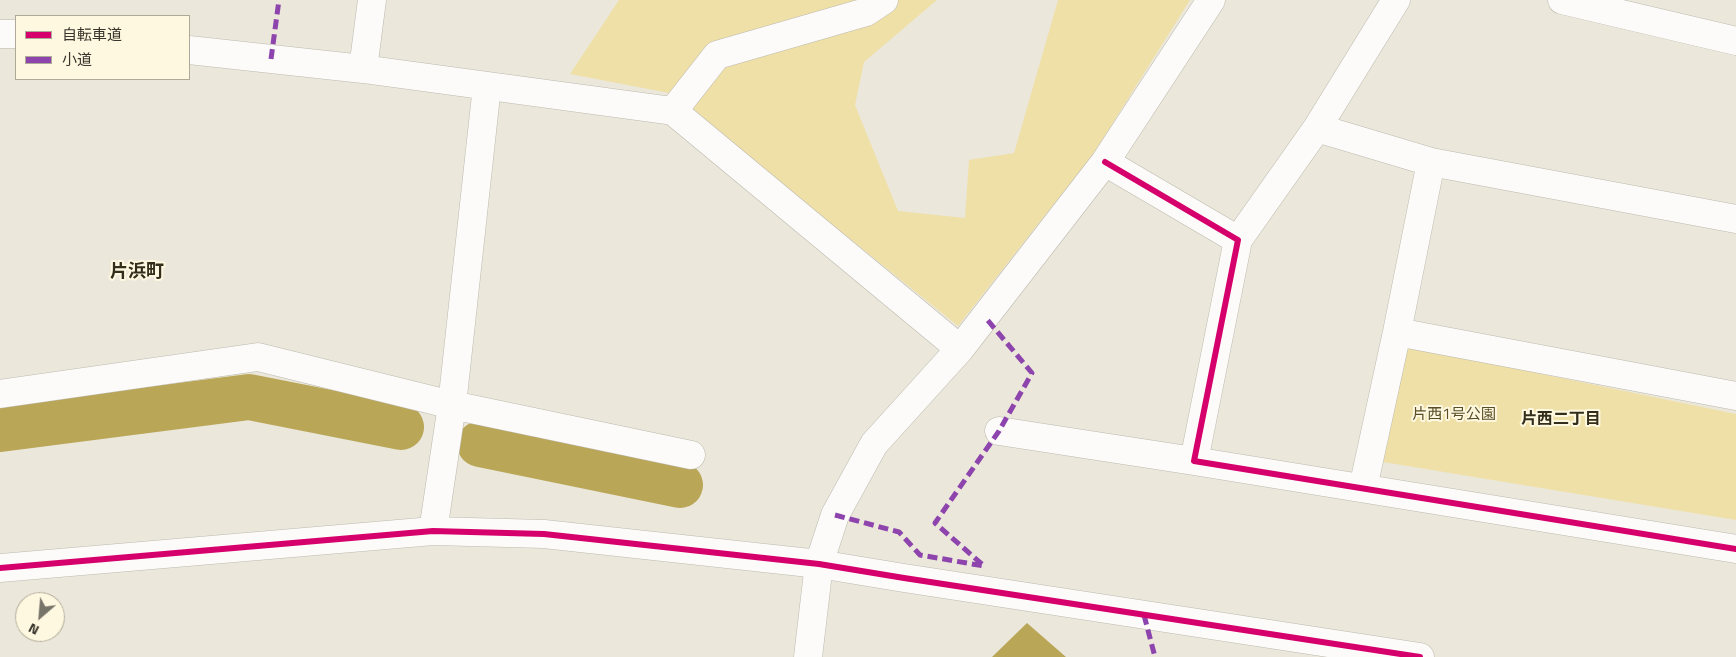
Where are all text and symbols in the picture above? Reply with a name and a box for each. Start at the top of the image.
legend [15,15,190,80]
text: 自転車道 [62,23,122,46]
text: 小道 [62,48,92,71]
district label: 片浜町 [110,262,164,284]
park label: 片西1号公園 [1412,406,1496,424]
district label: 片西二丁目 [1521,410,1601,430]
north arrow [15,592,65,642]
text: N [24,618,43,641]

